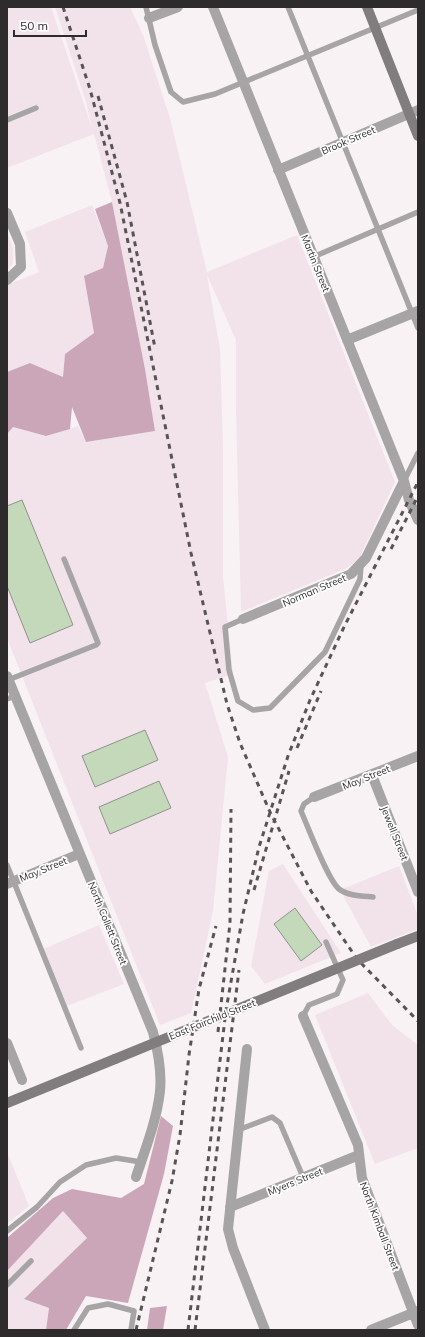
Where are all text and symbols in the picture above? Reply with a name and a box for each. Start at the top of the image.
scale bar [14,12,86,38]
text: 50 m [20,18,48,33]
street label: Brook Street [319,123,378,158]
street label: Martin Street [298,233,333,294]
street label: Norman Street [280,571,348,610]
street label: May Street [341,762,392,793]
street label: Jewell Street [378,804,412,863]
street label: May Street [18,854,69,885]
street label: North Collett Street [85,880,130,967]
street label: East Fairchild Street [167,996,258,1043]
street label: Myers Street [266,1164,325,1198]
street label: North Kimball Street [357,1180,403,1273]

